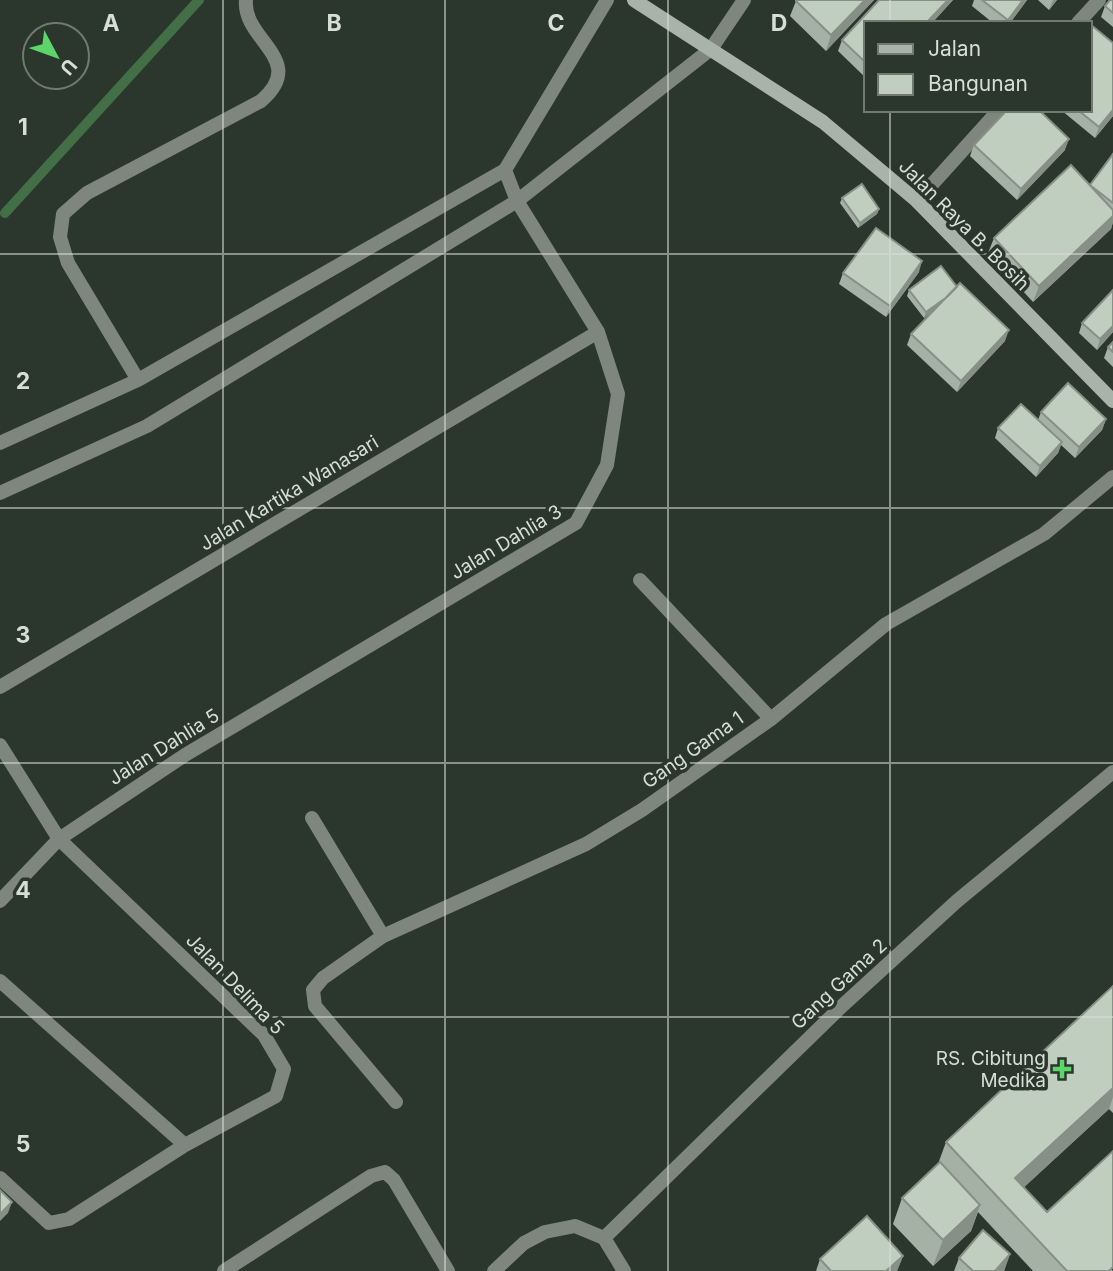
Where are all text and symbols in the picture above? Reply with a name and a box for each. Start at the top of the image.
text: A [102,9,120,37]
text: B [326,9,342,37]
text: C [547,9,565,37]
text: D [771,9,787,37]
north arrow [21,21,91,91]
legend [864,21,1092,112]
text: Jalan [928,36,981,61]
text: U [55,54,82,80]
text: Bangunan [928,71,1028,96]
text: 1 [18,113,28,141]
street label: Jalan Raya B. Bosih [894,155,1034,295]
text: 2 [16,367,30,395]
street label: Jalan Kartika Wanasari [195,430,383,556]
street label: Jalan Dahlia 3 [446,500,566,584]
text: 3 [16,621,30,649]
street label: Jalan Dahlia 5 [105,704,223,790]
street label: Gang Gama 1 [638,707,748,793]
text: 4 [15,876,31,904]
street label: Jalan Delima 5 [181,929,289,1039]
street label: Gang Gama 2 [786,934,892,1034]
place label: RS. Cibitung Medika [936,1047,1046,1092]
marker: RS. Cibitung Medika [1052,1059,1072,1079]
text: 5 [16,1130,30,1158]

